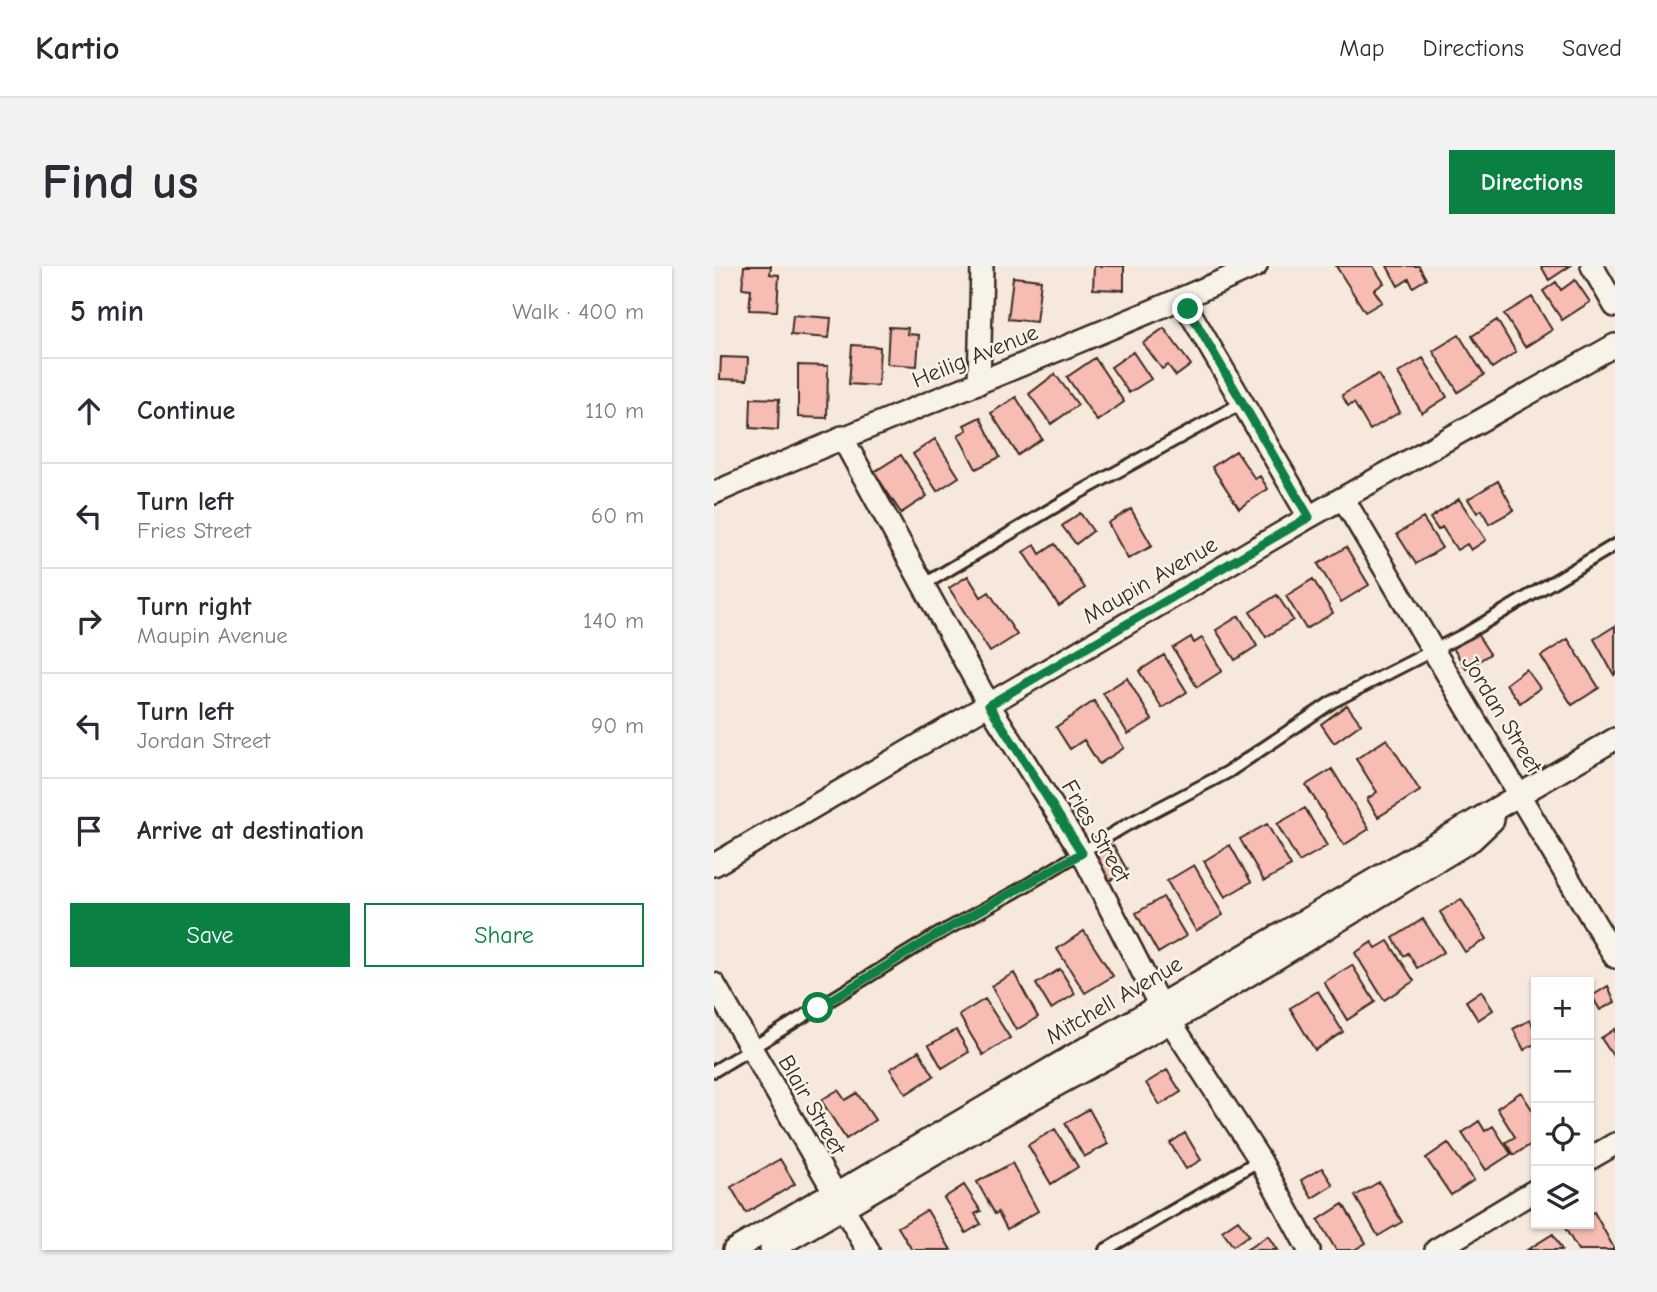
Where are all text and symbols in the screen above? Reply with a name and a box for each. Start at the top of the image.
text: Kartio [35,29,120,67]
text: Map [1339,34,1385,62]
text: Directions [1423,34,1524,62]
text: Saved [1562,34,1622,62]
button: Directions [1449,150,1615,214]
text: Find us [42,154,198,210]
route end [1172,293,1203,324]
text: 5 min [70,294,144,329]
text: Walk · 400 m [512,298,644,325]
street label: Heilig Avenue [908,318,1042,394]
icon: ahead [70,392,108,430]
text: Continue [137,396,235,426]
text: 110 m [585,397,644,424]
text: Turn left [137,487,234,517]
icon: left [70,497,108,535]
text: 60 m [591,502,644,529]
text: Fries Street [137,517,251,544]
street label: Maupin Avenue [1078,531,1222,629]
text: Turn right [137,592,251,622]
icon: right [70,602,108,640]
text: 140 m [583,607,644,634]
text: Maupin Avenue [137,622,288,649]
street label: Jordan Street [1456,650,1549,779]
text: Turn left [137,697,234,727]
icon: left [70,707,108,745]
text: 90 m [591,712,644,739]
text: Jordan Street [137,727,270,754]
street label: Fries Street [1056,775,1137,888]
icon: arrive [70,812,108,850]
text: Arrive at destination [137,816,364,846]
button: Save [70,903,350,967]
button: Share [364,903,644,967]
street label: Mitchell Avenue [1041,950,1187,1050]
map controls [1531,977,1594,1229]
button: + [1531,977,1594,1040]
route start [802,992,833,1023]
button: − [1531,1040,1594,1103]
street label: Blair Street [773,1050,852,1161]
button: locate [1531,1103,1594,1166]
button: layers [1531,1166,1594,1229]

